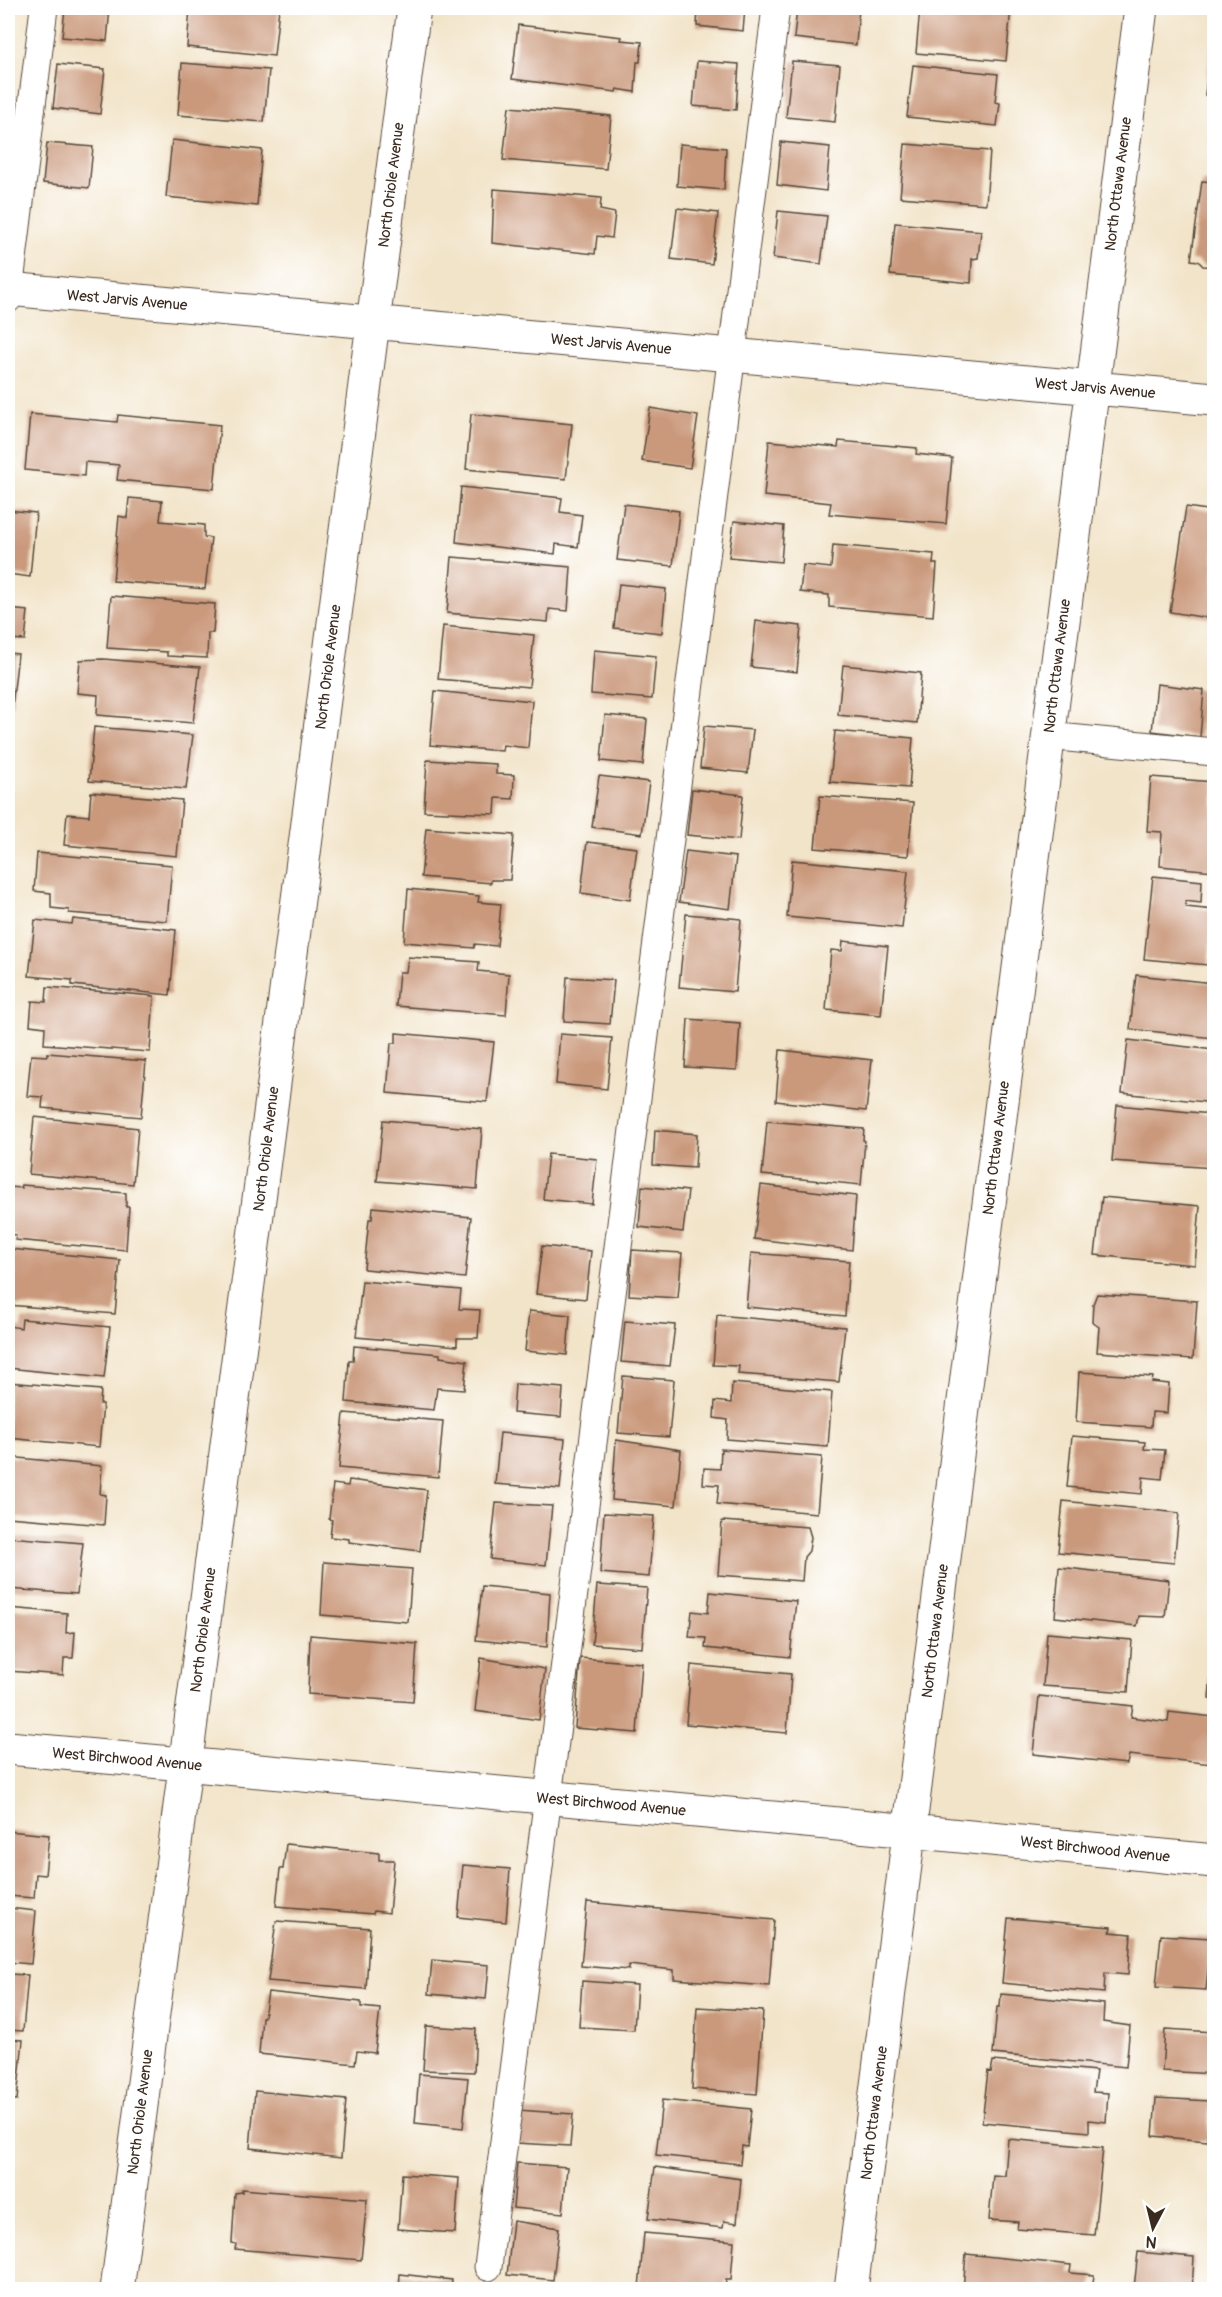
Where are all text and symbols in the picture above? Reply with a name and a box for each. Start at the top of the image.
street label: North Ottawa Avenue [1101,115,1136,252]
street label: North Oriole Avenue [374,121,409,249]
street label: West Jarvis Avenue [66,286,189,315]
street label: West Jarvis Avenue [550,330,673,359]
street label: West Jarvis Avenue [1034,374,1157,403]
street label: North Ottawa Avenue [1040,597,1075,734]
street label: North Oriole Avenue [311,603,346,731]
street label: North Ottawa Avenue [979,1079,1014,1216]
street label: North Oriole Avenue [249,1085,284,1213]
street label: North Ottawa Avenue [918,1562,953,1699]
street label: North Oriole Avenue [186,1566,221,1694]
street label: West Birchwood Avenue [51,1743,203,1776]
street label: West Birchwood Avenue [535,1788,687,1821]
street label: West Birchwood Avenue [1019,1832,1171,1867]
street label: North Ottawa Avenue [857,2044,892,2181]
street label: North Oriole Avenue [123,2048,158,2176]
north arrow [1123,2198,1183,2258]
text: N [1145,2231,1158,2252]

